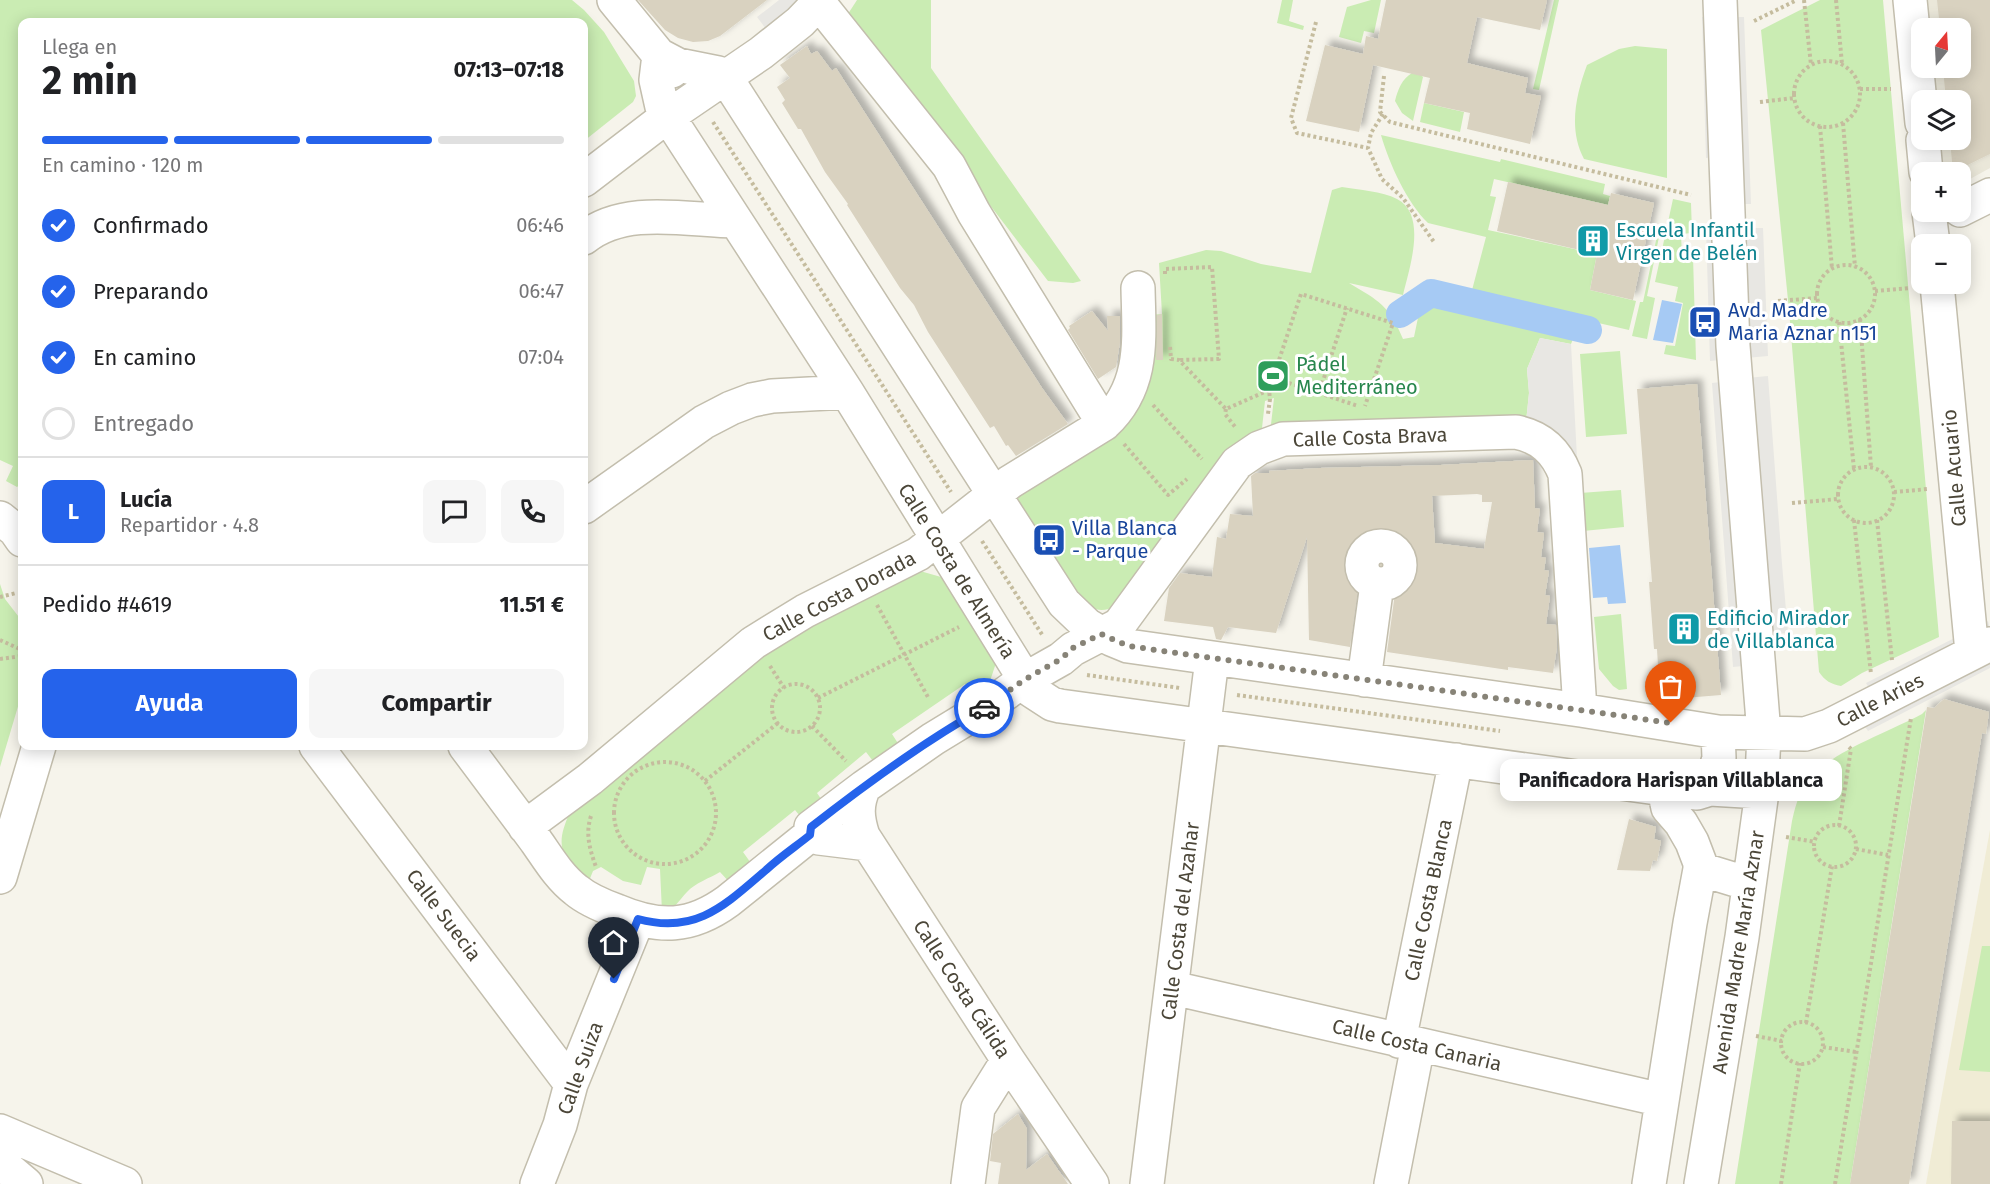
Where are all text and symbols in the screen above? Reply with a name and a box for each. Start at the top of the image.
north arrow [1911,18,1971,78]
map controls [1911,18,1971,294]
text: Llega en [42,35,117,59]
text: 07:13–07:18 [453,56,564,83]
text: 2 min [42,58,138,104]
button: layers [1911,90,1971,150]
text: En camino · 120 m [42,153,204,177]
button: + [1911,162,1971,222]
icon: check [42,209,75,242]
text: Confirmado [93,212,209,239]
text: 06:46 [516,213,564,237]
place label: Escuela Infantil Virgen de Belén [1616,218,1758,265]
building icon: Escuela Infantil Virgen de Belén [1575,223,1611,259]
button: − [1911,234,1971,294]
icon: check [42,275,75,308]
text: Preparando [93,278,209,305]
text: 06:47 [518,279,564,303]
place label: Avd. Madre Maria Aznar n151 [1728,298,1877,345]
bus stop icon: Avd. Madre Maria Aznar n151 [1687,304,1723,340]
icon: check [42,341,75,374]
text: En camino [93,344,196,371]
text: 07:04 [518,345,564,369]
place label: Pádel Mediterráneo [1296,352,1418,399]
sports icon: Pádel Mediterráneo [1255,358,1291,394]
street label: Calle Acuario [1937,408,1971,528]
text: Entregado [93,410,194,437]
street label: Calle Costa Brava [1292,422,1448,452]
street label: Calle Costa de Almería [893,479,1021,663]
button: chat [423,480,486,543]
button: phone [501,480,564,543]
text: Lucía [120,486,172,513]
text: L [68,498,79,525]
text: Repartidor · 4.8 [120,513,259,537]
place label: Villa Blanca - Parque [1072,516,1177,563]
bus stop icon: Villa Blanca - Parque [1031,522,1067,558]
street label: Calle Costa Dorada [758,546,920,646]
text: Pedido #4619 [42,591,172,618]
text: 11.51 € [500,591,564,618]
place label: Edificio Mirador de Villablanca [1707,606,1849,653]
building icon: Edificio Mirador de Villablanca [1666,611,1702,647]
pin [1645,661,1696,723]
street label: Calle Aries [1832,668,1928,732]
button: Ayuda [42,669,297,738]
button: Compartir [309,669,564,738]
icon: bag [1654,670,1687,703]
courier [954,678,1014,738]
icon: car [968,692,1001,725]
callout: Panificadora Harispan Villablanca [1500,759,1842,801]
text: Panificadora Harispan Villablanca [1518,768,1824,792]
street label: Calle Costa Blanca [1399,817,1457,983]
street label: Calle Costa del Azahar [1156,820,1204,1022]
street label: Avenida Madre María Aznar [1707,828,1769,1075]
street label: Calle Suecia [402,864,486,966]
street label: Calle Costa Cálida [908,915,1016,1063]
pin [588,917,639,979]
icon: home [597,926,630,959]
street label: Calle Costa Canaria [1330,1014,1504,1076]
street label: Calle Suiza [552,1018,608,1118]

